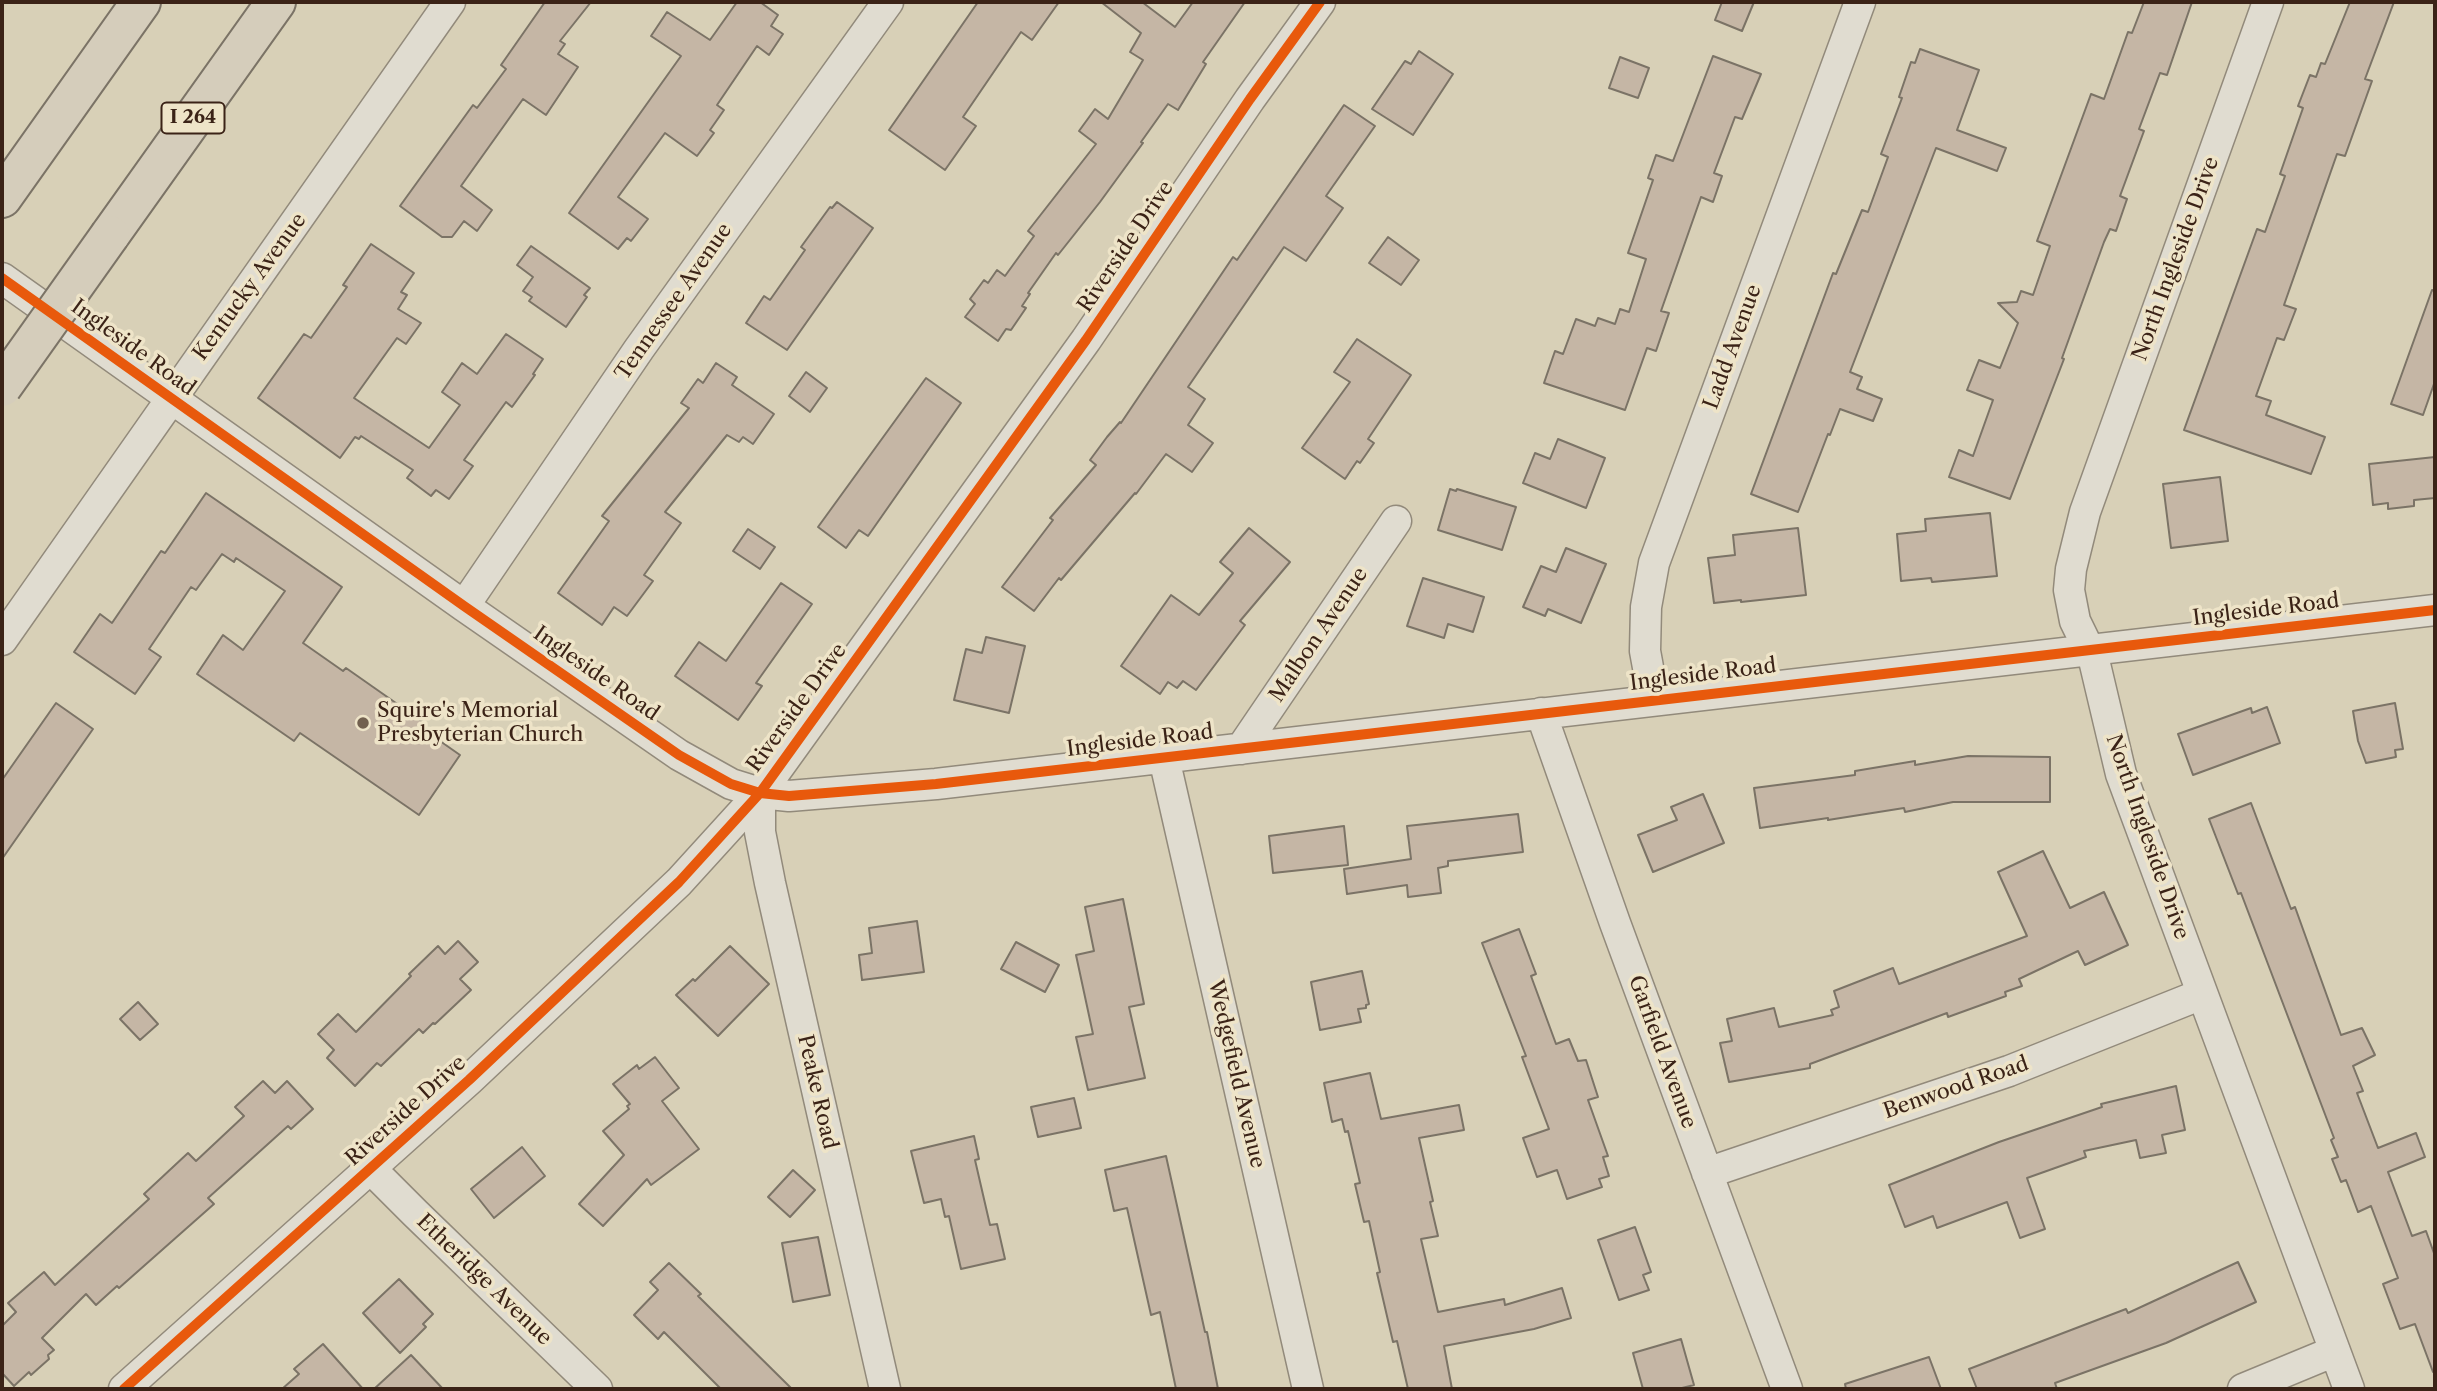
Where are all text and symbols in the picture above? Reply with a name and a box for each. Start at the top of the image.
road number: I 264 [162,102,224,134]
street label: North Ingleside Drive [2127,154,2225,364]
street label: Riverside Drive [1073,176,1179,318]
street label: Kentucky Avenue [188,208,312,366]
street label: Tennessee Avenue [610,219,738,385]
street label: Ladd Avenue [1699,281,1767,413]
street label: Ingleside Road [66,294,200,402]
street label: Malbon Avenue [1265,563,1373,707]
street label: Ingleside Road [2191,588,2341,632]
street label: Ingleside Road [528,621,664,727]
street label: Riverside Drive [742,639,852,777]
street label: Ingleside Road [1628,653,1778,697]
place label: Squire's Memorial Presbyterian Church [377,698,583,748]
marker: Squire's Memorial Presbyterian Church [355,715,371,731]
street label: Ingleside Road [1065,719,1215,763]
street label: North Ingleside Drive [2100,731,2194,943]
street label: Garfield Avenue [1623,972,1701,1132]
street label: Wedgefield Avenue [1202,977,1270,1171]
street label: Peake Road [792,1032,842,1152]
street label: Riverside Drive [341,1050,471,1172]
street label: Benwood Road [1880,1051,2032,1125]
street label: Etheridge Avenue [411,1209,557,1351]

